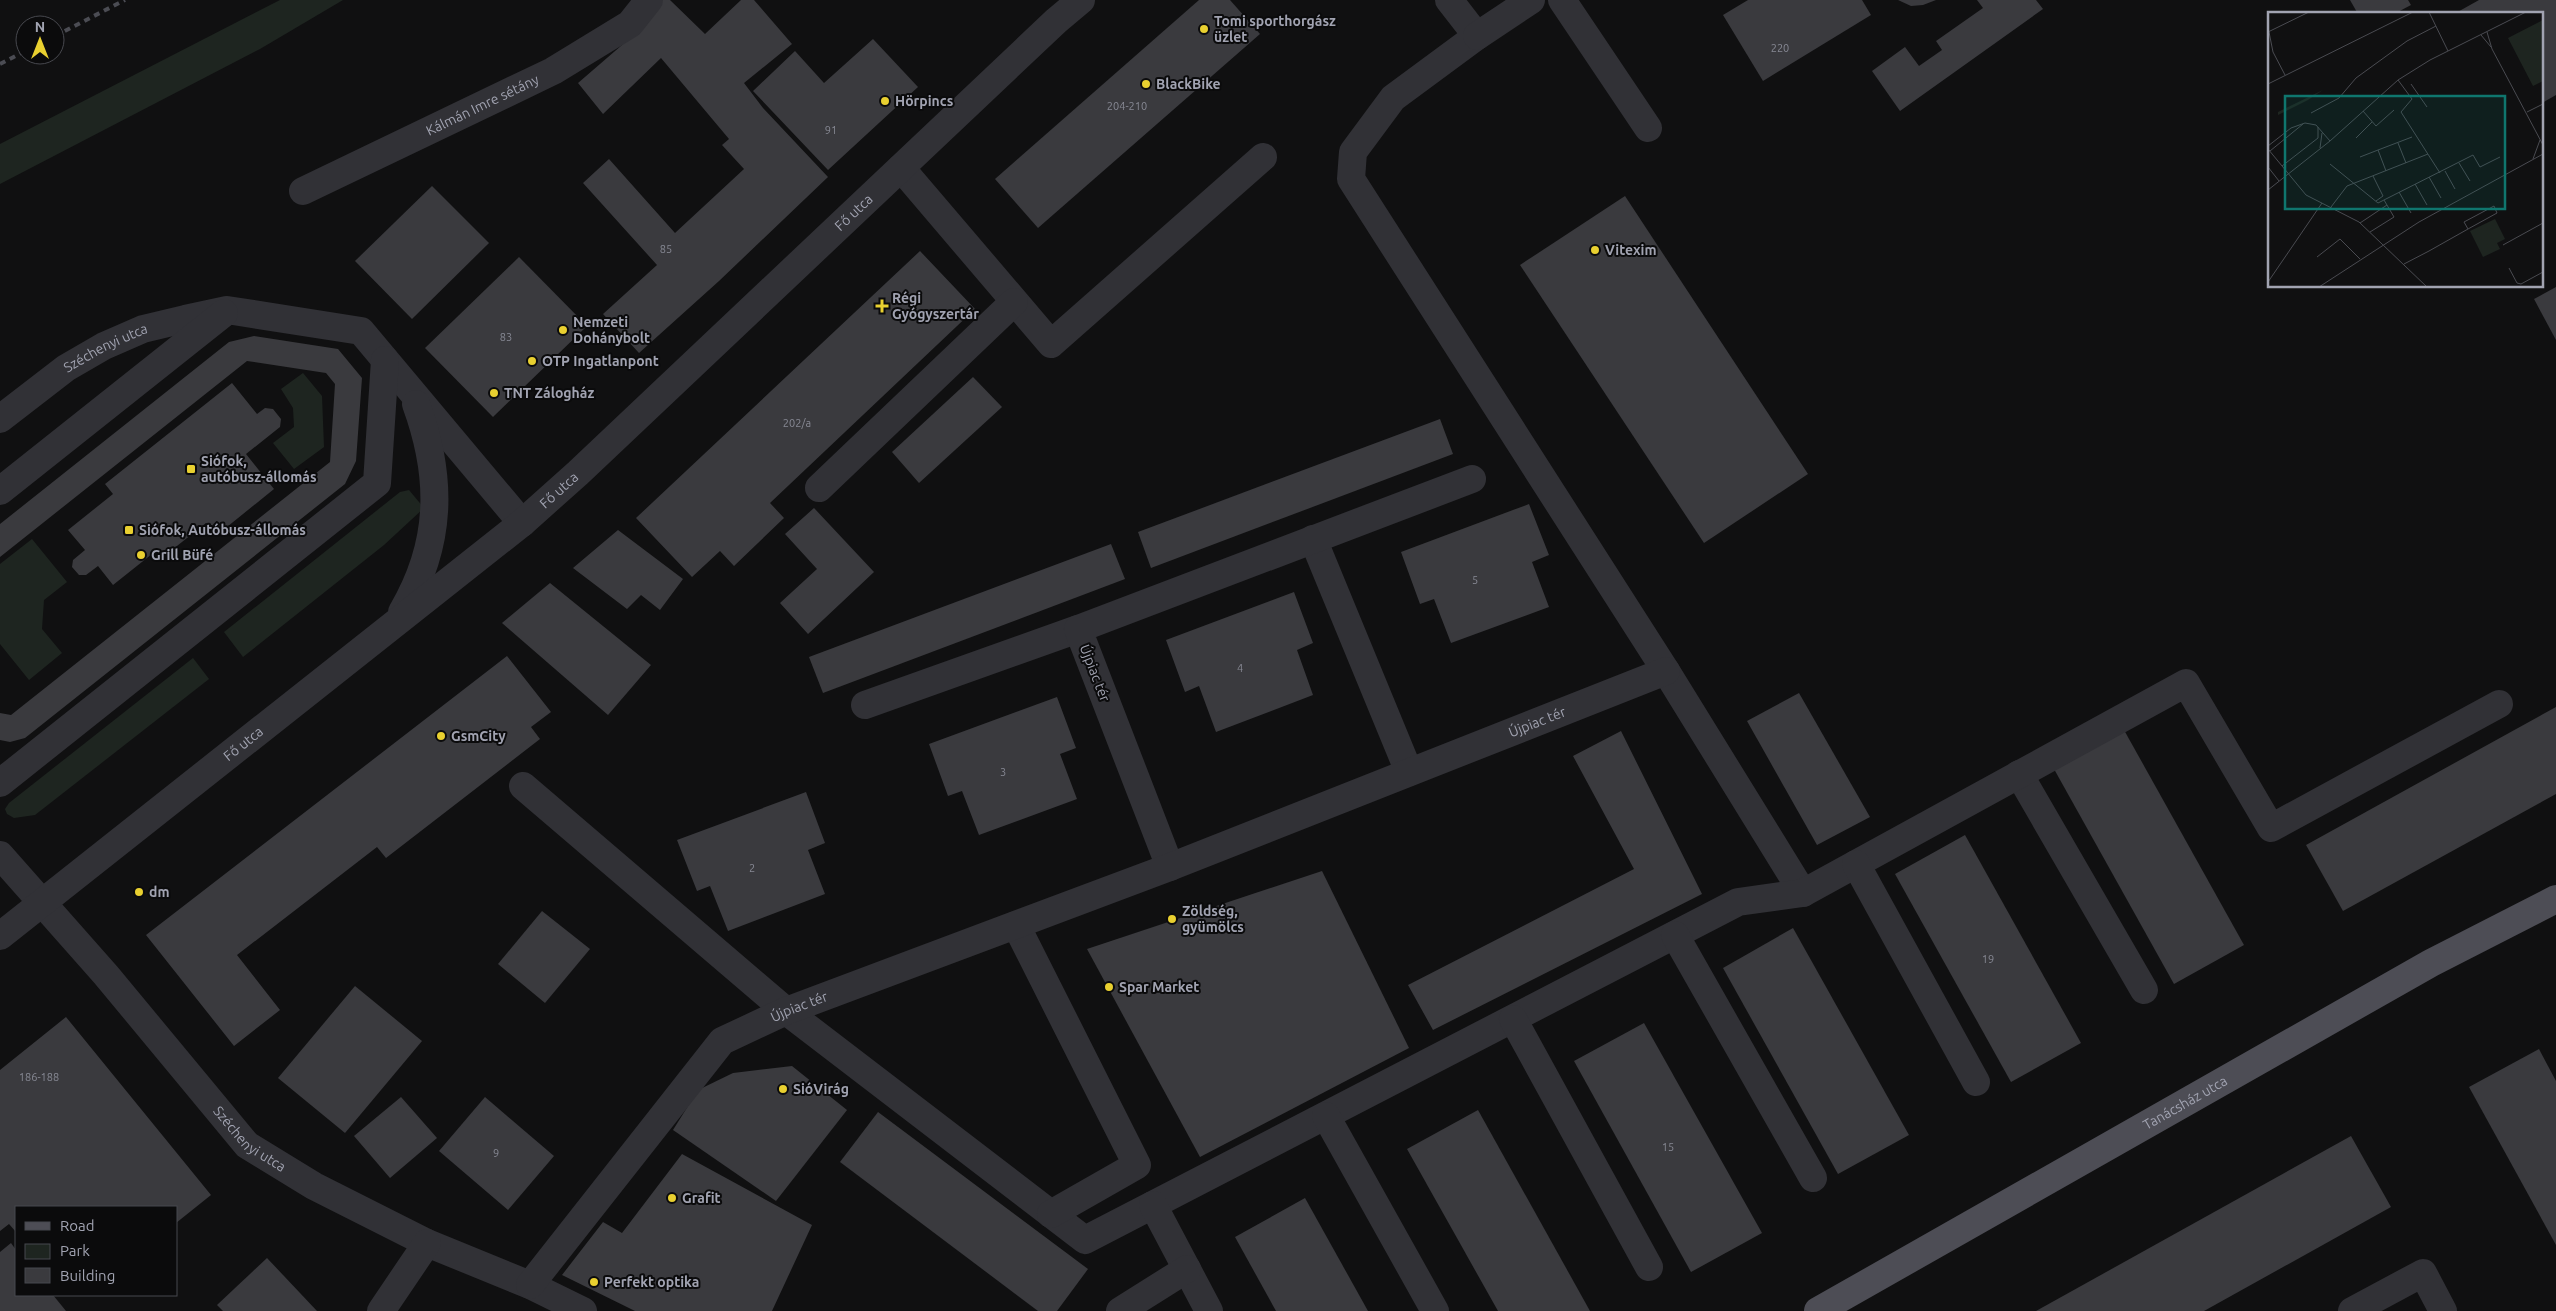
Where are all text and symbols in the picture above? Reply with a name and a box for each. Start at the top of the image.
inset map [2268,12,2544,288]
place label: Tomi sporthorgász üzlet [1214,13,1336,45]
north arrow [15,15,65,65]
text: N [35,19,45,35]
marker: Tomi sporthorgász üzlet [1198,23,1210,35]
house number: 220 [1771,42,1789,54]
street label: Kálmán Imre sétány [424,71,542,139]
place label: BlackBike [1156,76,1221,92]
marker: BlackBike [1140,78,1152,90]
place label: Hörpincs [895,93,954,109]
marker: Hörpincs [879,95,891,107]
house number: 204-210 [1107,100,1147,112]
house number: 91 [825,124,837,136]
street label: Fő utca [831,191,876,234]
place label: Vitexim [1605,242,1657,258]
house number: 85 [660,243,672,255]
marker: Vitexim [1589,244,1601,256]
place label: Régi Gyógyszertár [892,290,979,322]
marker: Régi Gyógyszertár [876,300,888,312]
place label: Nemzeti Dohánybolt [573,314,650,346]
street label: Széchenyi utca [61,320,149,376]
marker: Nemzeti Dohánybolt [557,324,569,336]
house number: 83 [500,331,512,343]
place label: OTP Ingatlanpont [542,353,659,369]
marker: OTP Ingatlanpont [526,355,538,367]
place label: TNT Zálogház [504,385,594,401]
marker: TNT Zálogház [488,387,500,399]
house number: 202/a [783,417,811,429]
place label: Siófok, autóbusz-állomás [201,453,317,485]
marker: Siófok, autóbusz-állomás [185,463,197,475]
street label: Fő utca [536,469,581,511]
place label: Siófok, Autóbusz-állomás [139,522,306,538]
marker: Siófok, Autóbusz-állomás [123,524,135,536]
place label: Grill Büfé [151,547,213,563]
marker: Grill Büfé [135,549,147,561]
house number: 5 [1472,574,1478,586]
street label: Újpiac tér [1077,642,1114,705]
house number: 4 [1237,662,1243,674]
street label: Újpiac tér [1506,703,1569,740]
street label: Fő utca [220,723,266,764]
place label: GsmCity [451,728,506,744]
marker: GsmCity [435,730,447,742]
house number: 3 [1000,766,1006,778]
house number: 2 [749,862,755,874]
place label: dm [149,884,169,900]
marker: dm [133,886,145,898]
place label: Zöldség, gyümölcs [1182,903,1244,935]
marker: Zöldség, gyümölcs [1166,913,1178,925]
house number: 19 [1982,953,1994,965]
place label: Spar Market [1119,979,1199,995]
marker: Spar Market [1103,981,1115,993]
street label: Újpiac tér [768,988,831,1025]
house number: 186-188 [19,1071,59,1083]
street label: Tanácsház utca [2140,1072,2230,1133]
place label: SióVirág [793,1081,849,1097]
marker: SióVirág [777,1083,789,1095]
street label: Széchenyi utca [210,1103,289,1175]
house number: 15 [1662,1141,1674,1153]
house number: 9 [493,1147,499,1159]
place label: Grafit [682,1190,721,1206]
marker: Grafit [666,1192,678,1204]
legend [15,1206,178,1296]
text: Road [60,1217,95,1234]
text: Park [60,1242,90,1259]
text: Building [60,1267,115,1284]
place label: Perfekt optika [604,1274,699,1290]
marker: Perfekt optika [588,1276,600,1288]

